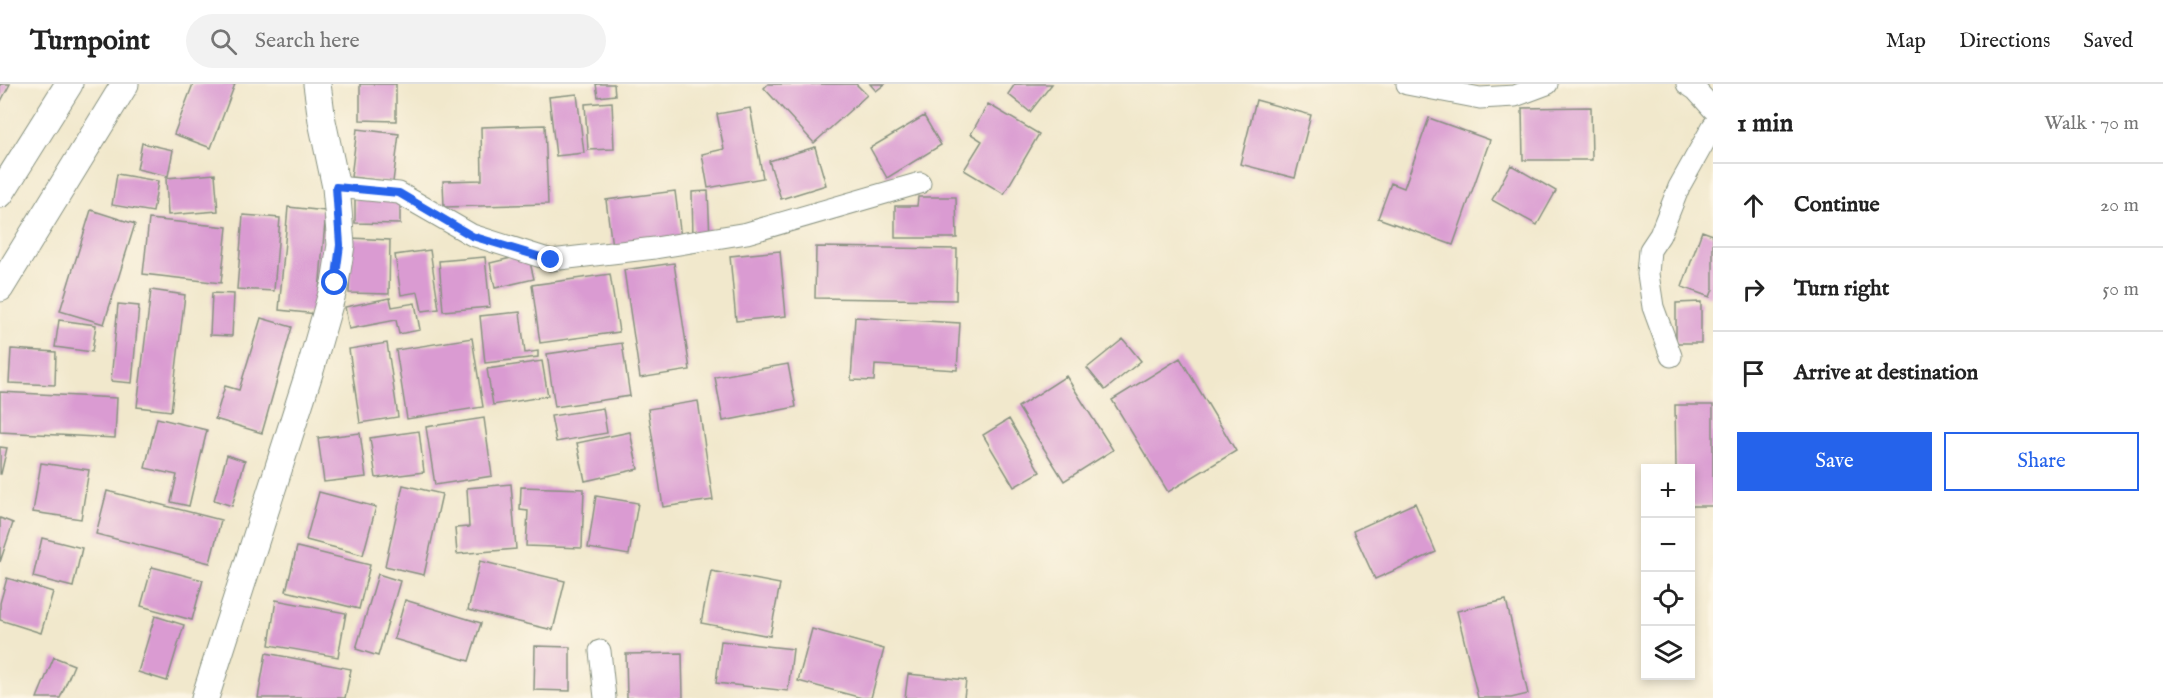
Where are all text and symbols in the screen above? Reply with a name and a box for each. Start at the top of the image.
search box [186,14,606,68]
text: Turnpoint [30,24,150,59]
icon: search [207,25,240,58]
text: Search here [255,27,360,55]
text: Map [1886,28,1926,55]
text: Directions [1959,28,2050,55]
text: Saved [2083,28,2133,55]
text: 1 min [1737,107,1793,140]
text: Walk · 70 m [2044,111,2139,136]
icon: ahead [1737,189,1770,222]
text: Continue [1794,191,1880,219]
text: 20 m [2100,193,2139,218]
route end [537,246,563,272]
route start [321,269,347,295]
icon: right [1737,273,1770,306]
text: Turn right [1794,275,1889,303]
text: 50 m [2102,277,2139,302]
icon: arrive [1737,357,1770,390]
text: Arrive at destination [1794,359,1978,387]
button: Save [1737,432,1932,491]
button: Share [1944,432,2139,491]
map controls [1641,464,1695,680]
button: + [1641,464,1695,518]
button: − [1641,518,1695,572]
button: locate [1641,572,1695,626]
button: layers [1641,626,1695,680]

